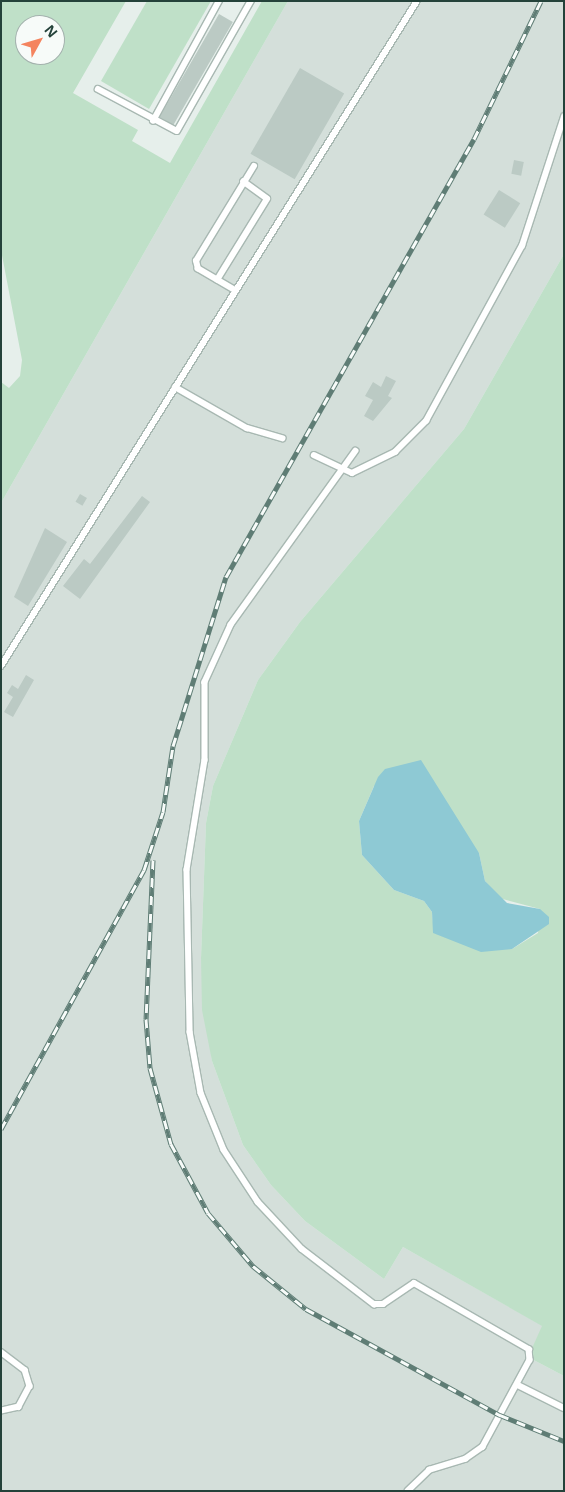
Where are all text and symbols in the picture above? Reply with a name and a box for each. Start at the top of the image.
north arrow [15,15,65,65]
text: N [40,20,62,41]

